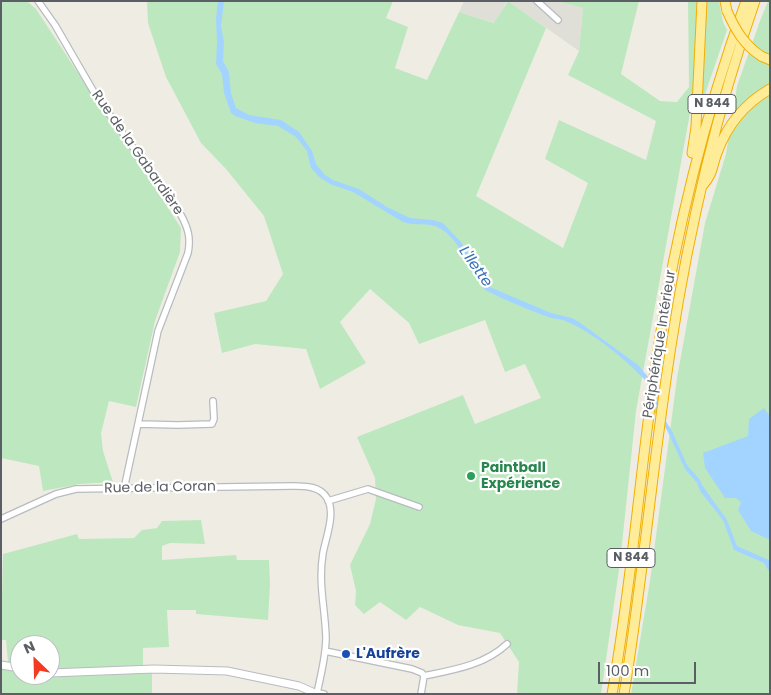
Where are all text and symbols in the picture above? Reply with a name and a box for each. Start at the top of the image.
street label: Rue de la Gabardière [88,87,186,219]
road number: N 844 [688,95,736,114]
water label: L'Ilette [455,243,495,291]
street label: Périphérique Intérieur [640,269,680,419]
place label: Paintball Expérience [481,460,560,492]
marker: Paintball Expérience [465,470,477,482]
street label: Rue de la Coran [104,479,216,497]
road number: N 844 [607,548,655,568]
north arrow [10,635,60,685]
text: N [20,636,38,658]
place label: L'Aufrère [356,646,420,662]
marker: L'Aufrère [340,648,352,660]
scale bar [601,652,698,684]
text: 100 m [606,660,649,681]

